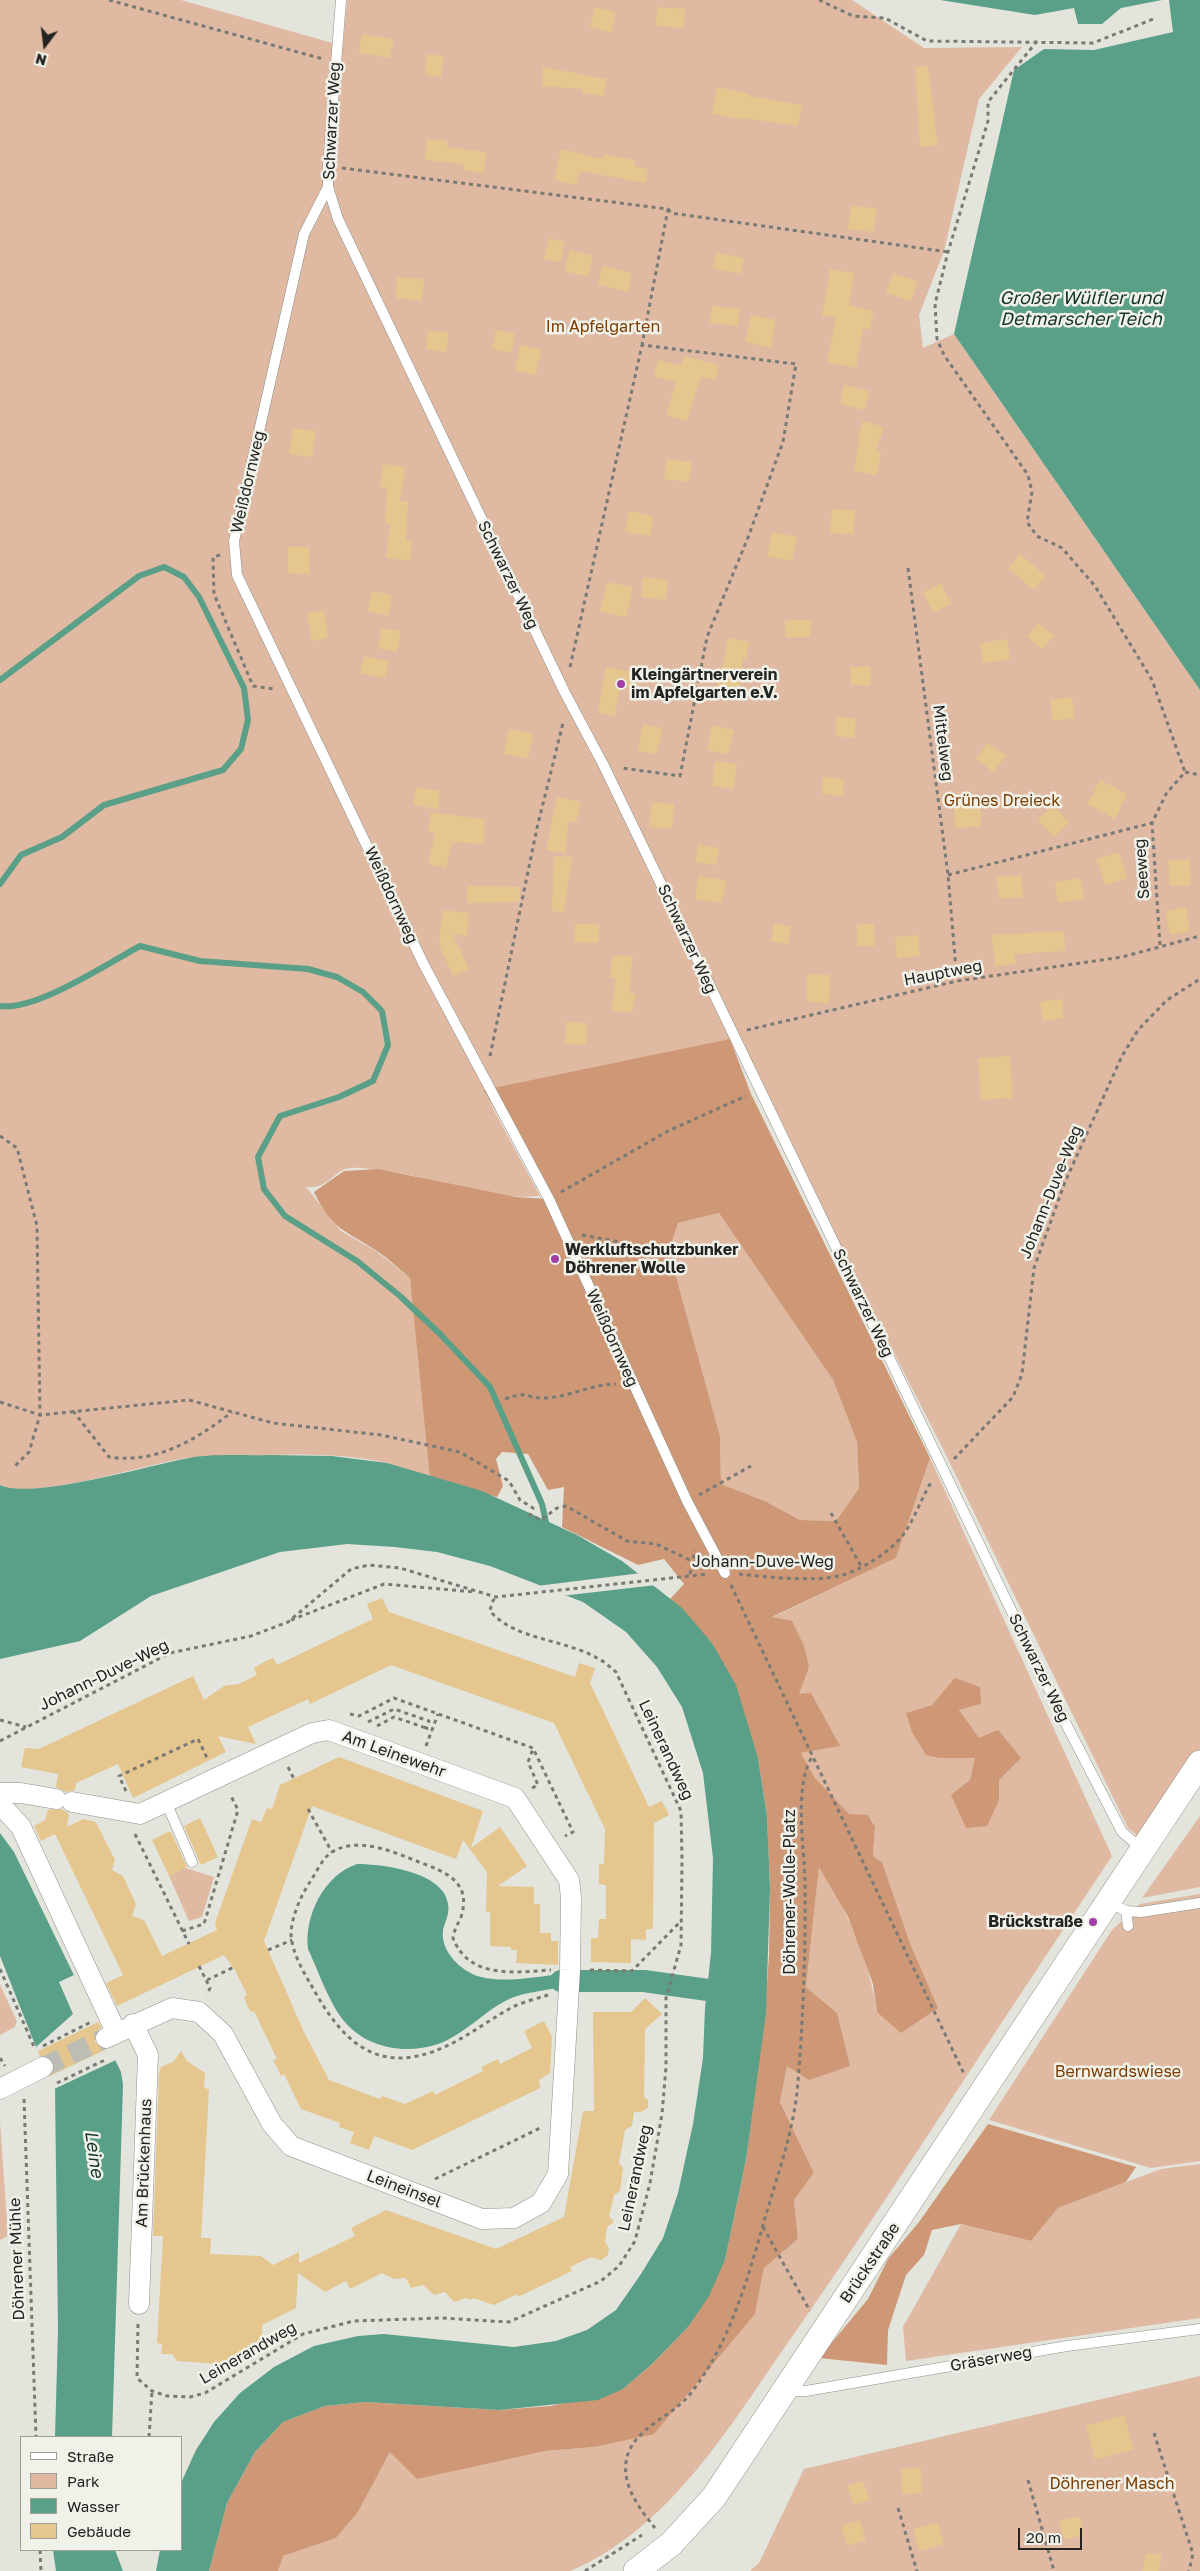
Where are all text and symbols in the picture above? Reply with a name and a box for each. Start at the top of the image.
north arrow [20,20,70,70]
text: N [34,50,48,70]
street label: Schwarzer Weg [319,61,345,181]
water label: Großer Wülfler und Detmarscher Teich [999,287,1163,330]
park label: Im Apfelgarten [546,317,660,337]
street label: Weißdornweg [227,429,269,535]
street label: Schwarzer Weg [473,518,543,632]
place label: Kleingärtnerverein im Apfelgarten e.V. [631,665,778,703]
marker: Kleingärtnerverein im Apfelgarten e.V. [615,678,627,690]
street label: Mittelweg [929,704,957,782]
park label: Grünes Dreieck [944,791,1060,811]
street label: Seeweg [1130,838,1154,900]
street label: Weißdornweg [360,843,422,947]
street label: Schwarzer Weg [653,881,721,997]
street label: Hauptweg [902,956,984,990]
street label: Johann-Duve-Weg [1016,1123,1086,1261]
place label: Werkluftschutzbunker Döhrener Wolle [565,1240,738,1278]
street label: Schwarzer Weg [828,1246,898,1360]
marker: Werkluftschutzbunker Döhrener Wolle [549,1253,561,1265]
street label: Weißdornweg [582,1286,642,1390]
street label: Johann-Duve-Weg [692,1552,834,1572]
street label: Schwarzer Weg [1004,1611,1074,1725]
street label: Johann-Duve-Weg [36,1635,172,1715]
street label: Leinerandweg [634,1697,698,1803]
street label: Am Leinewehr [340,1726,448,1782]
street label: Döhrener-Wolle-Platz [780,1809,800,1975]
place label: Brückstraße [988,1912,1083,1932]
marker: Brückstraße [1087,1916,1099,1928]
park label: Bernwardswiese [1055,2062,1181,2082]
street label: Am Brückenhaus [132,2098,156,2228]
street label: Leinerandweg [614,2123,656,2233]
water label: Leine [80,2129,108,2179]
street label: Leineinsel [364,2166,444,2212]
street label: Döhrener Mühle [5,2197,29,2321]
street label: Brückstraße [836,2219,904,2307]
street label: Leinerandweg [196,2318,300,2388]
street label: Gräserweg [949,2342,1033,2376]
legend [20,2436,182,2551]
text: Straße [67,2447,114,2465]
text: Park [67,2472,99,2490]
park label: Döhrener Masch [1049,2474,1175,2494]
text: Wasser [67,2497,120,2515]
scale bar [1020,2518,1084,2550]
text: Gebäude [67,2522,131,2540]
text: 20 m [1026,2528,1061,2546]

